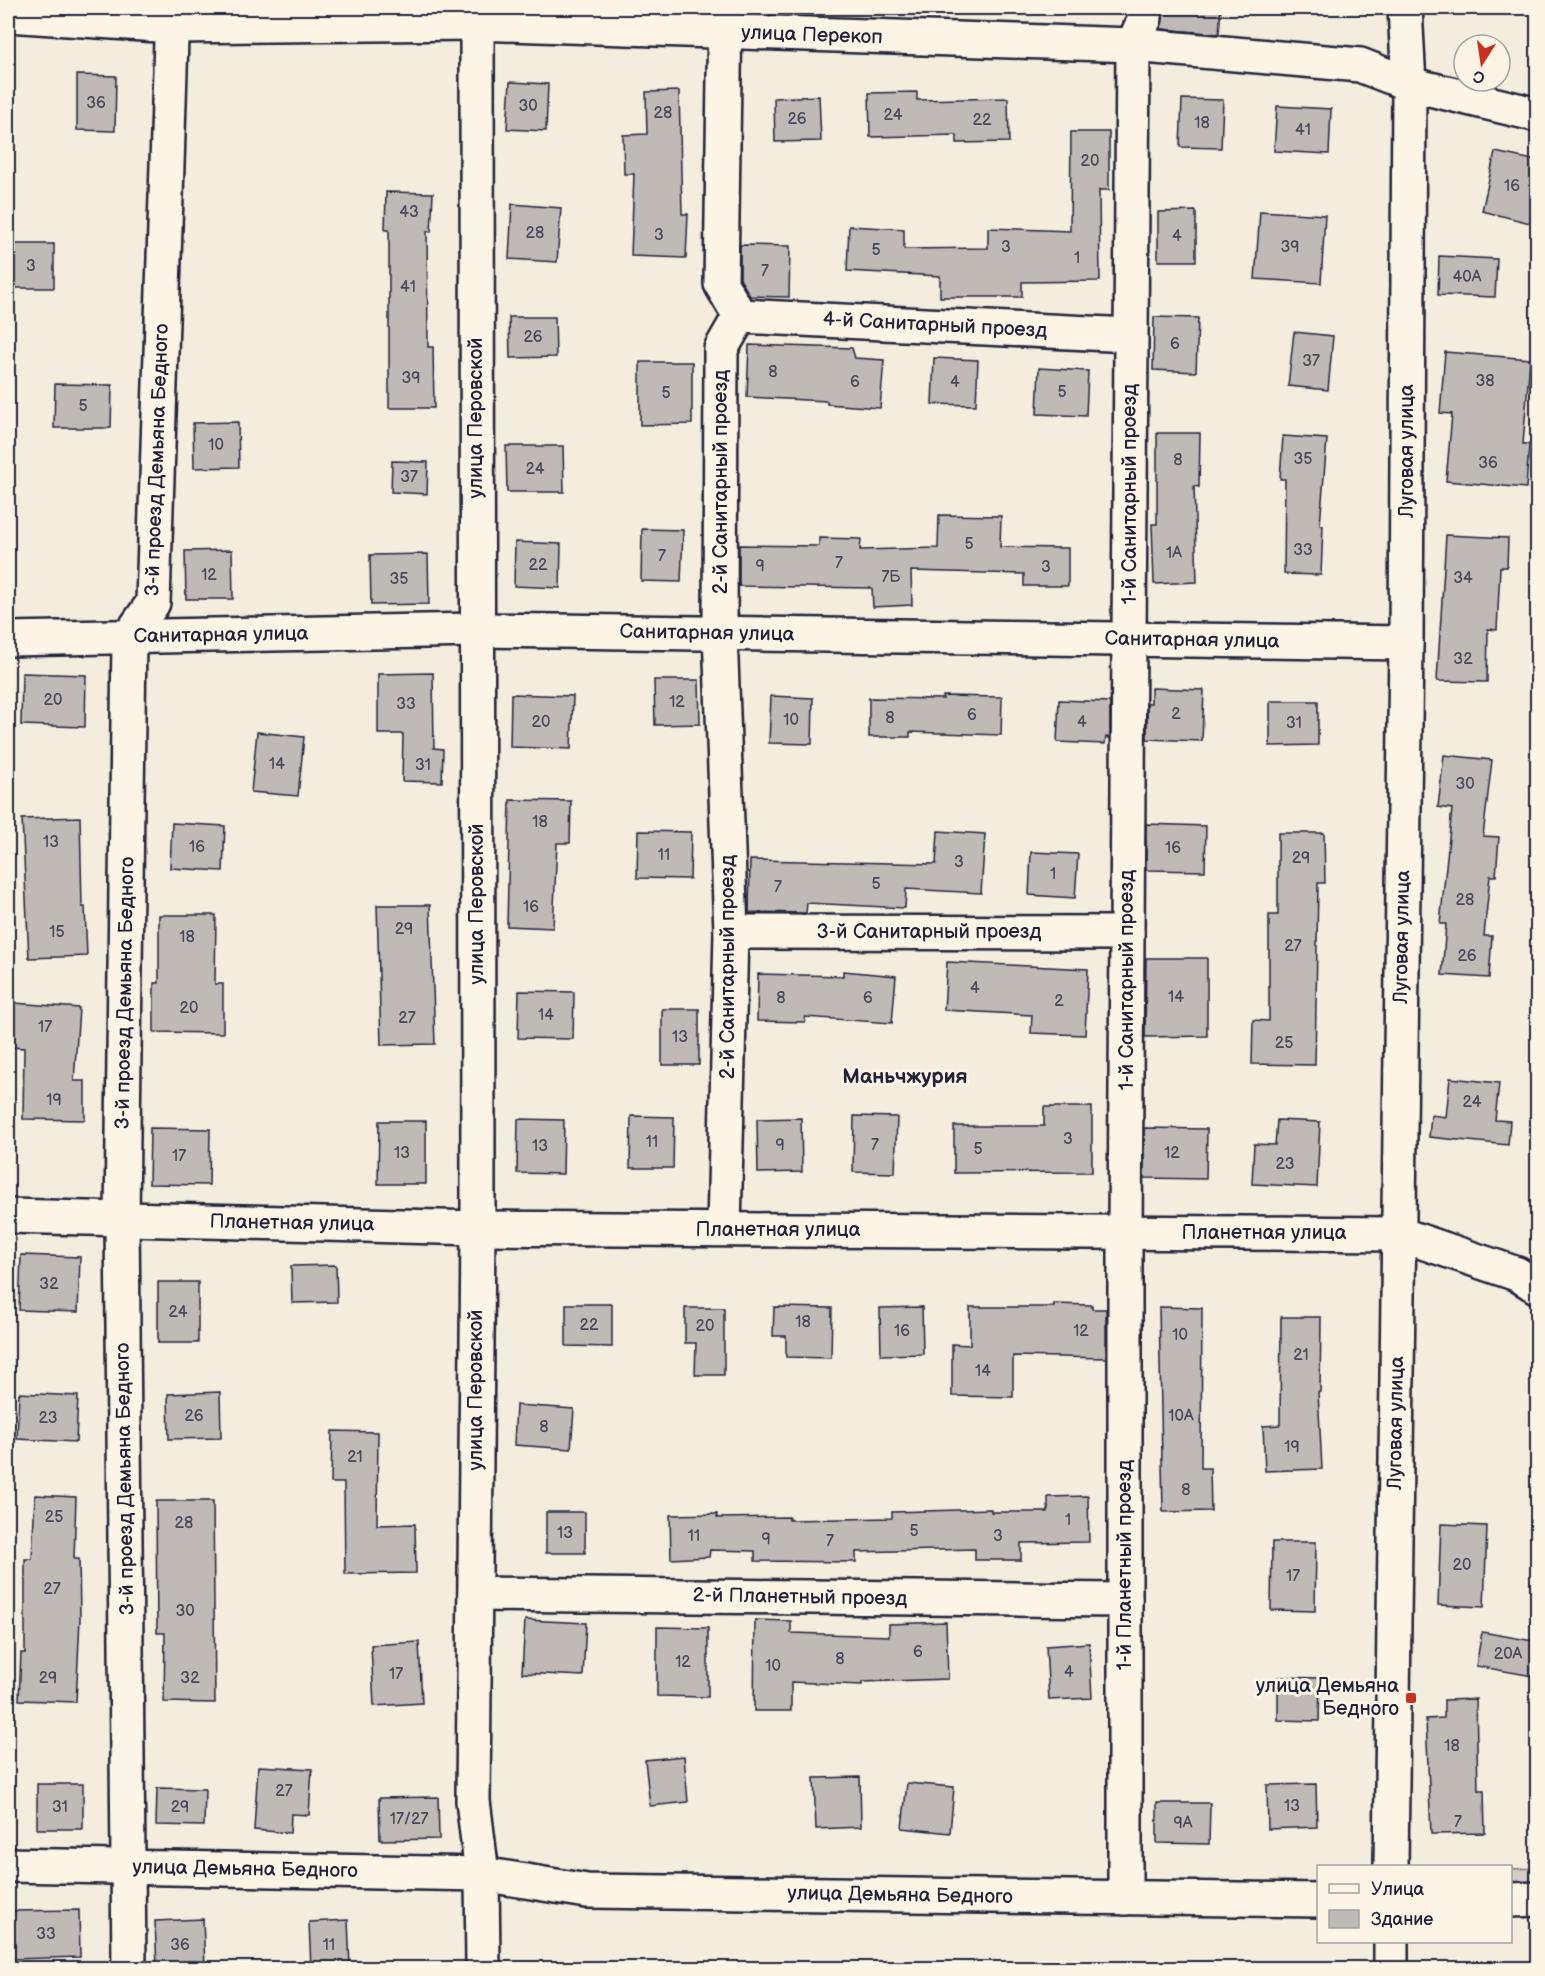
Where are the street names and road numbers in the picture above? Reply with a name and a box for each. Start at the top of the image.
street label: улица Перекоп [741,21,883,49]
street label: 4-й Санитарный проезд [822,307,1048,343]
street label: 3-й проезд Демьяна Бедного [140,323,174,597]
street label: улица Перовской [464,337,488,499]
street label: 2-й Санитарный проезд [709,370,733,594]
street label: 1-й Санитарный проезд [1118,384,1142,604]
street label: Луговая улица [1395,384,1419,519]
street label: Санитарная улица [619,619,795,647]
street label: Санитарная улица [133,621,309,649]
street label: Санитарная улица [1104,626,1280,654]
street label: улица Перовской [465,823,489,985]
street label: 2-й Санитарный проезд [716,855,740,1079]
street label: 3-й проезд Демьяна Бедного [111,856,139,1130]
street label: 1-й Санитарный проезд [1115,870,1139,1090]
street label: Луговая улица [1389,870,1415,1005]
street label: 3-й Санитарный проезд [816,920,1042,944]
street label: Планетная улица [209,1210,375,1236]
street label: Планетная улица [696,1218,861,1242]
street label: Планетная улица [1182,1221,1347,1245]
street label: улица Перовской [464,1309,488,1471]
street label: 3-й проезд Демьяна Бедного [111,1342,139,1616]
street label: Луговая улица [1383,1356,1409,1491]
street label: 1-й Планетный проезд [1113,1460,1137,1670]
street label: 2-й Планетный проезд [693,1583,907,1611]
street label: улица Демьяна Бедного [132,1855,358,1883]
street label: улица Демьяна Бедного [787,1881,1013,1909]

